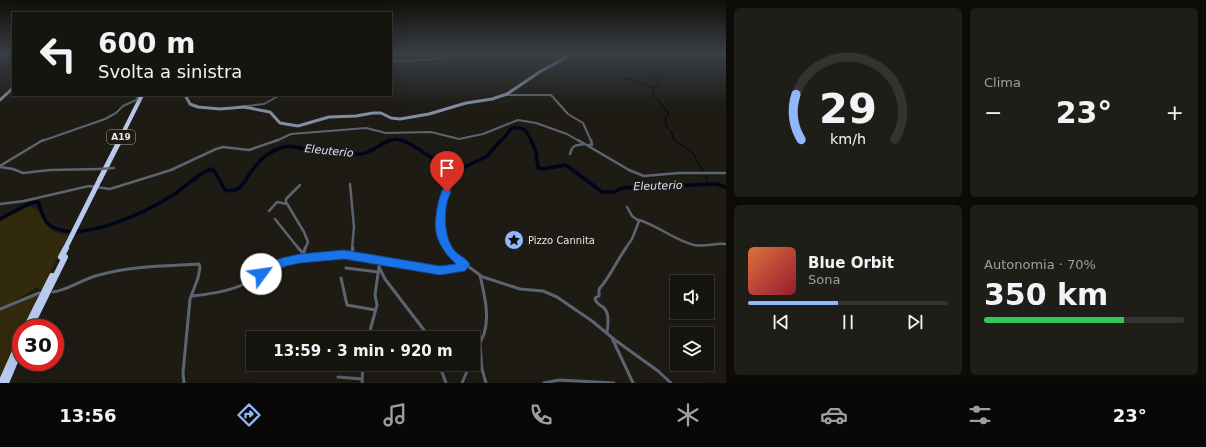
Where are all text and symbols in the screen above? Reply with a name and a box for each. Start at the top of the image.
text: 600 m [98,27,195,60]
icon: left [32,28,84,80]
text: Svolta a sinistra [98,61,242,82]
text: Clima [984,75,1021,90]
text: 29 [819,84,877,133]
text: 23° [1056,95,1112,130]
text: − [984,100,1002,125]
text: + [1166,100,1184,125]
road number: A19 [107,130,135,144]
text: km/h [830,131,866,147]
water label: Eleuterio [304,142,354,160]
pin [430,151,464,192]
icon: arrive [436,157,458,179]
water label: Eleuterio [633,179,683,193]
place icon: Pizzo Cannita [503,229,525,251]
place label: Pizzo Cannita [528,235,595,246]
position arrow [240,253,282,295]
text: Blue Orbit [808,254,894,272]
text: Autonomia · 70% [984,257,1096,272]
text: Sona [808,272,840,287]
map controls [670,275,714,371]
button: sound [670,275,714,319]
text: 350 km [984,277,1108,312]
icon: previous [770,311,792,333]
icon: pause [837,311,859,333]
icon: next [904,311,926,333]
speed limit sign: 30 [12,319,64,371]
button: layers [670,327,714,371]
text: 13:59 · 3 min · 920 m [273,342,453,360]
icon: directions [235,401,263,429]
icon: music [381,401,409,429]
icon: phone [527,401,555,429]
icon: climate [674,401,702,429]
icon: car [820,401,848,429]
icon: filters [966,401,994,429]
text: 13:56 [59,405,116,426]
text: 23° [1113,405,1147,426]

